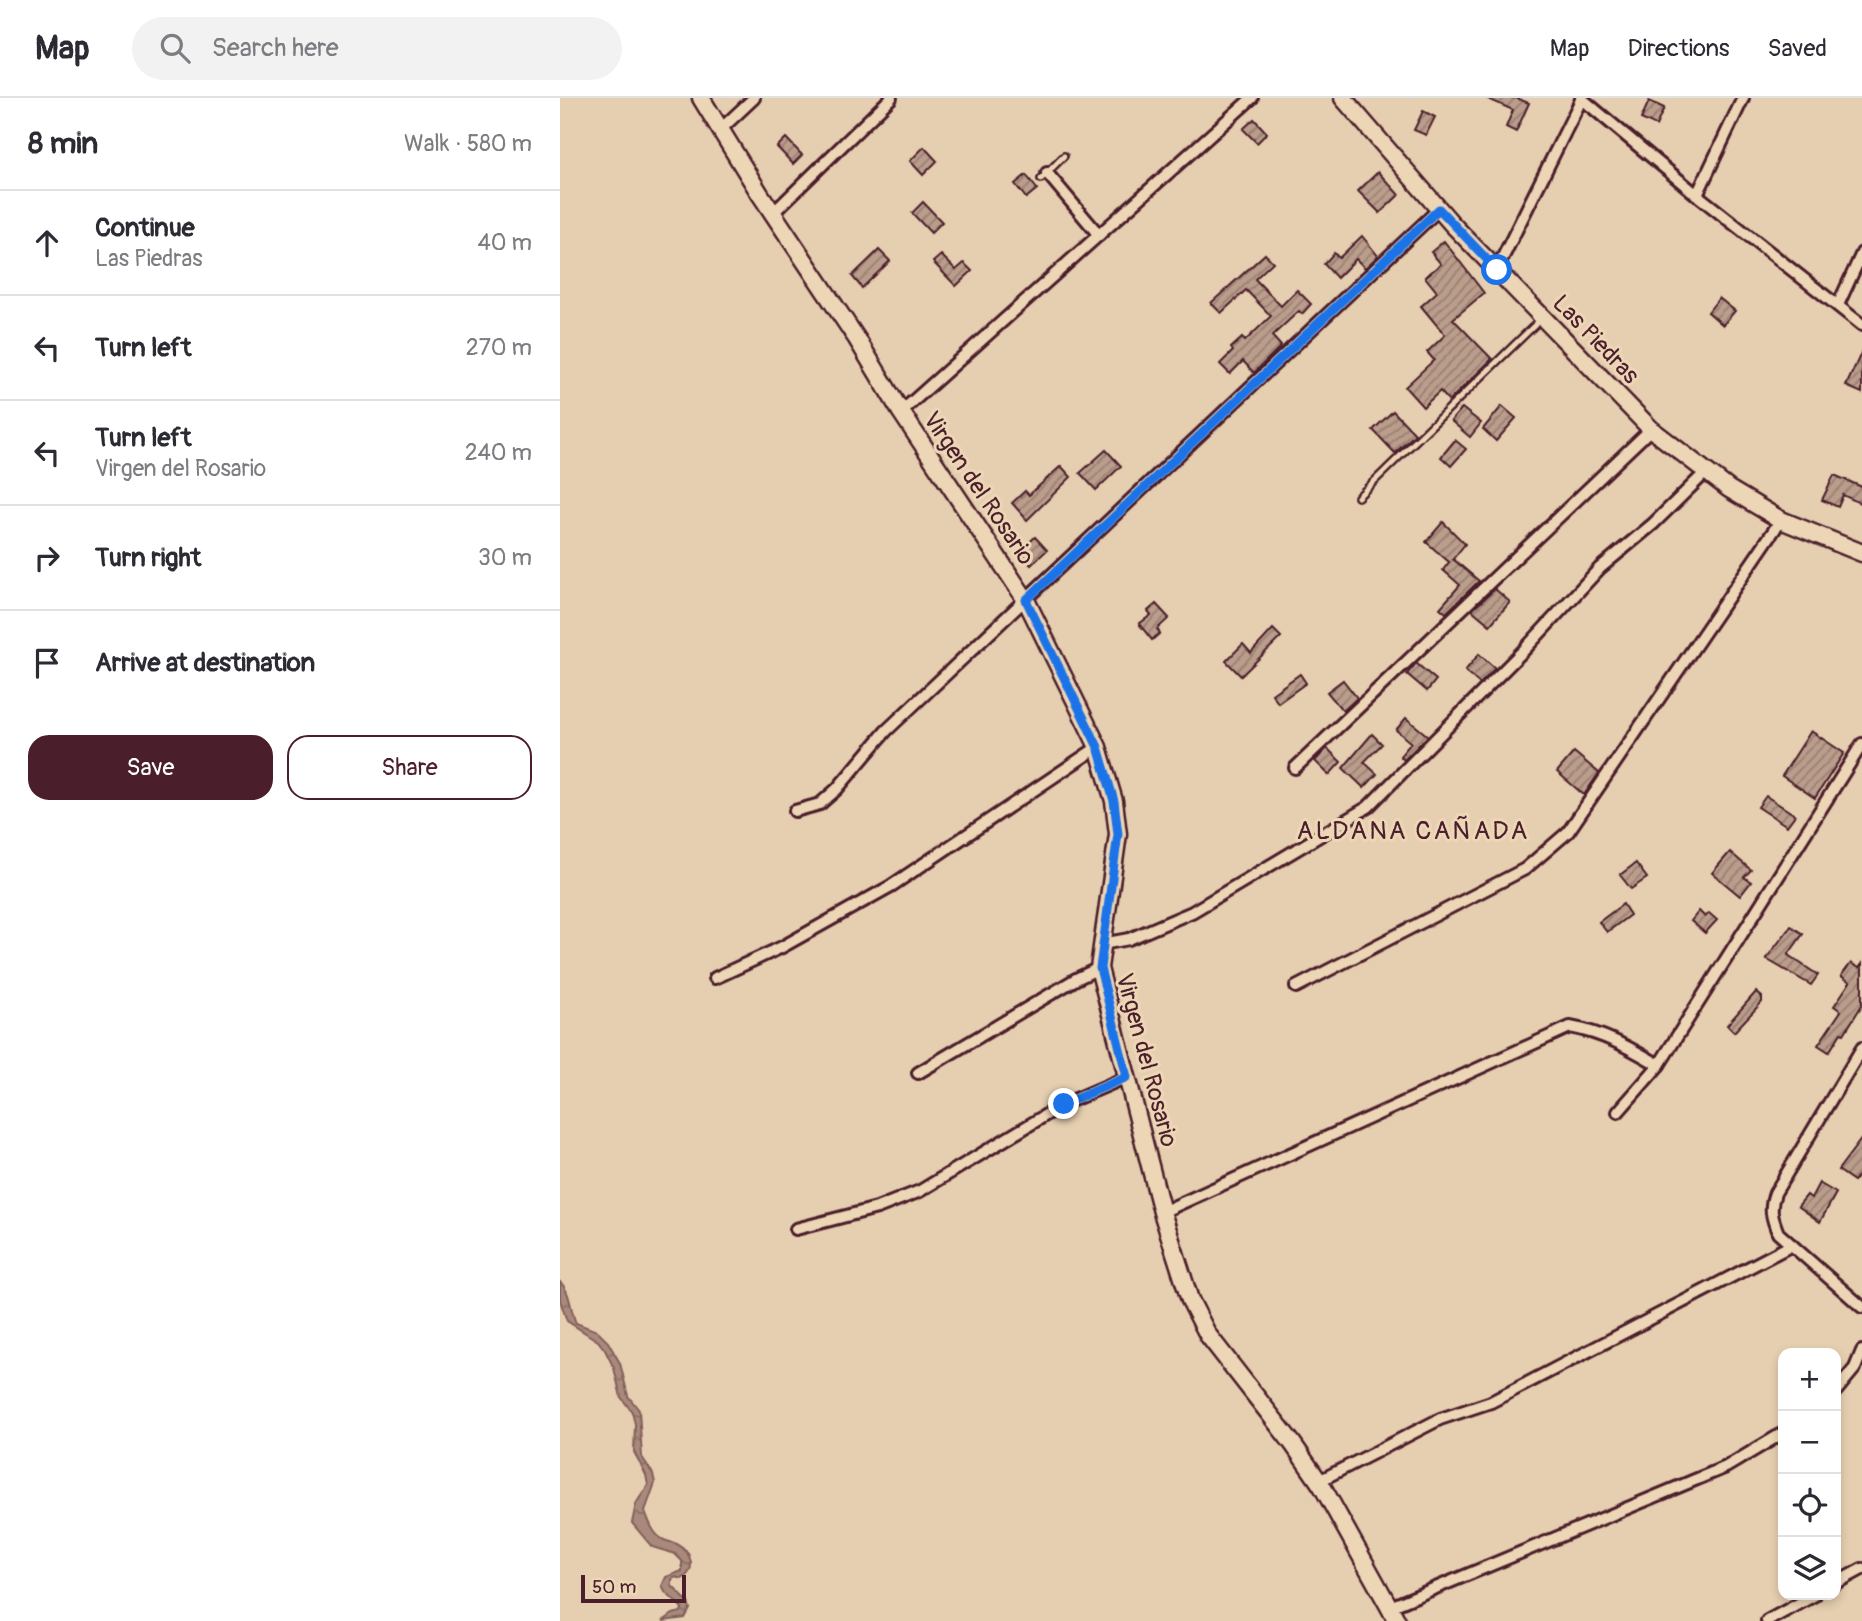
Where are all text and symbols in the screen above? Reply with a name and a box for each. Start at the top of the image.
search box [132,17,622,80]
text: Map [35,28,90,69]
icon: search [156,29,194,67]
text: Search here [212,32,339,64]
text: Map [1550,34,1590,63]
text: Directions [1628,34,1729,63]
text: Saved [1767,34,1827,63]
text: 8 min [28,125,98,162]
text: Walk · 580 m [404,129,532,158]
text: Continue [95,212,195,244]
icon: ahead [28,224,66,262]
text: 40 m [478,228,532,257]
text: Las Piedras [95,244,203,273]
route start [1481,254,1512,285]
street label: Las Piedras [1546,289,1645,390]
icon: left [28,329,66,367]
text: Turn left [95,332,191,364]
text: 270 m [466,333,532,362]
street label: Virgen del Rosario [917,406,1041,571]
text: Turn left [95,422,191,454]
icon: left [28,434,66,472]
text: 240 m [465,438,532,467]
text: Virgen del Rosario [95,454,266,483]
icon: right [28,539,66,577]
text: Turn right [95,542,201,574]
text: 30 m [478,543,532,572]
icon: arrive [28,644,66,682]
text: Arrive at destination [95,647,315,679]
button: Save [28,735,273,800]
button: Share [287,735,532,800]
district label: ALDANA CAÑADA [1297,815,1529,847]
street label: Virgen del Rosario [1109,970,1184,1150]
route end [1048,1088,1079,1119]
map controls [1778,1348,1841,1600]
button: + [1778,1348,1841,1411]
button: − [1778,1411,1841,1474]
button: locate [1778,1474,1841,1537]
button: layers [1778,1537,1841,1600]
scale bar [581,1572,686,1604]
text: 50 m [592,1575,636,1599]

